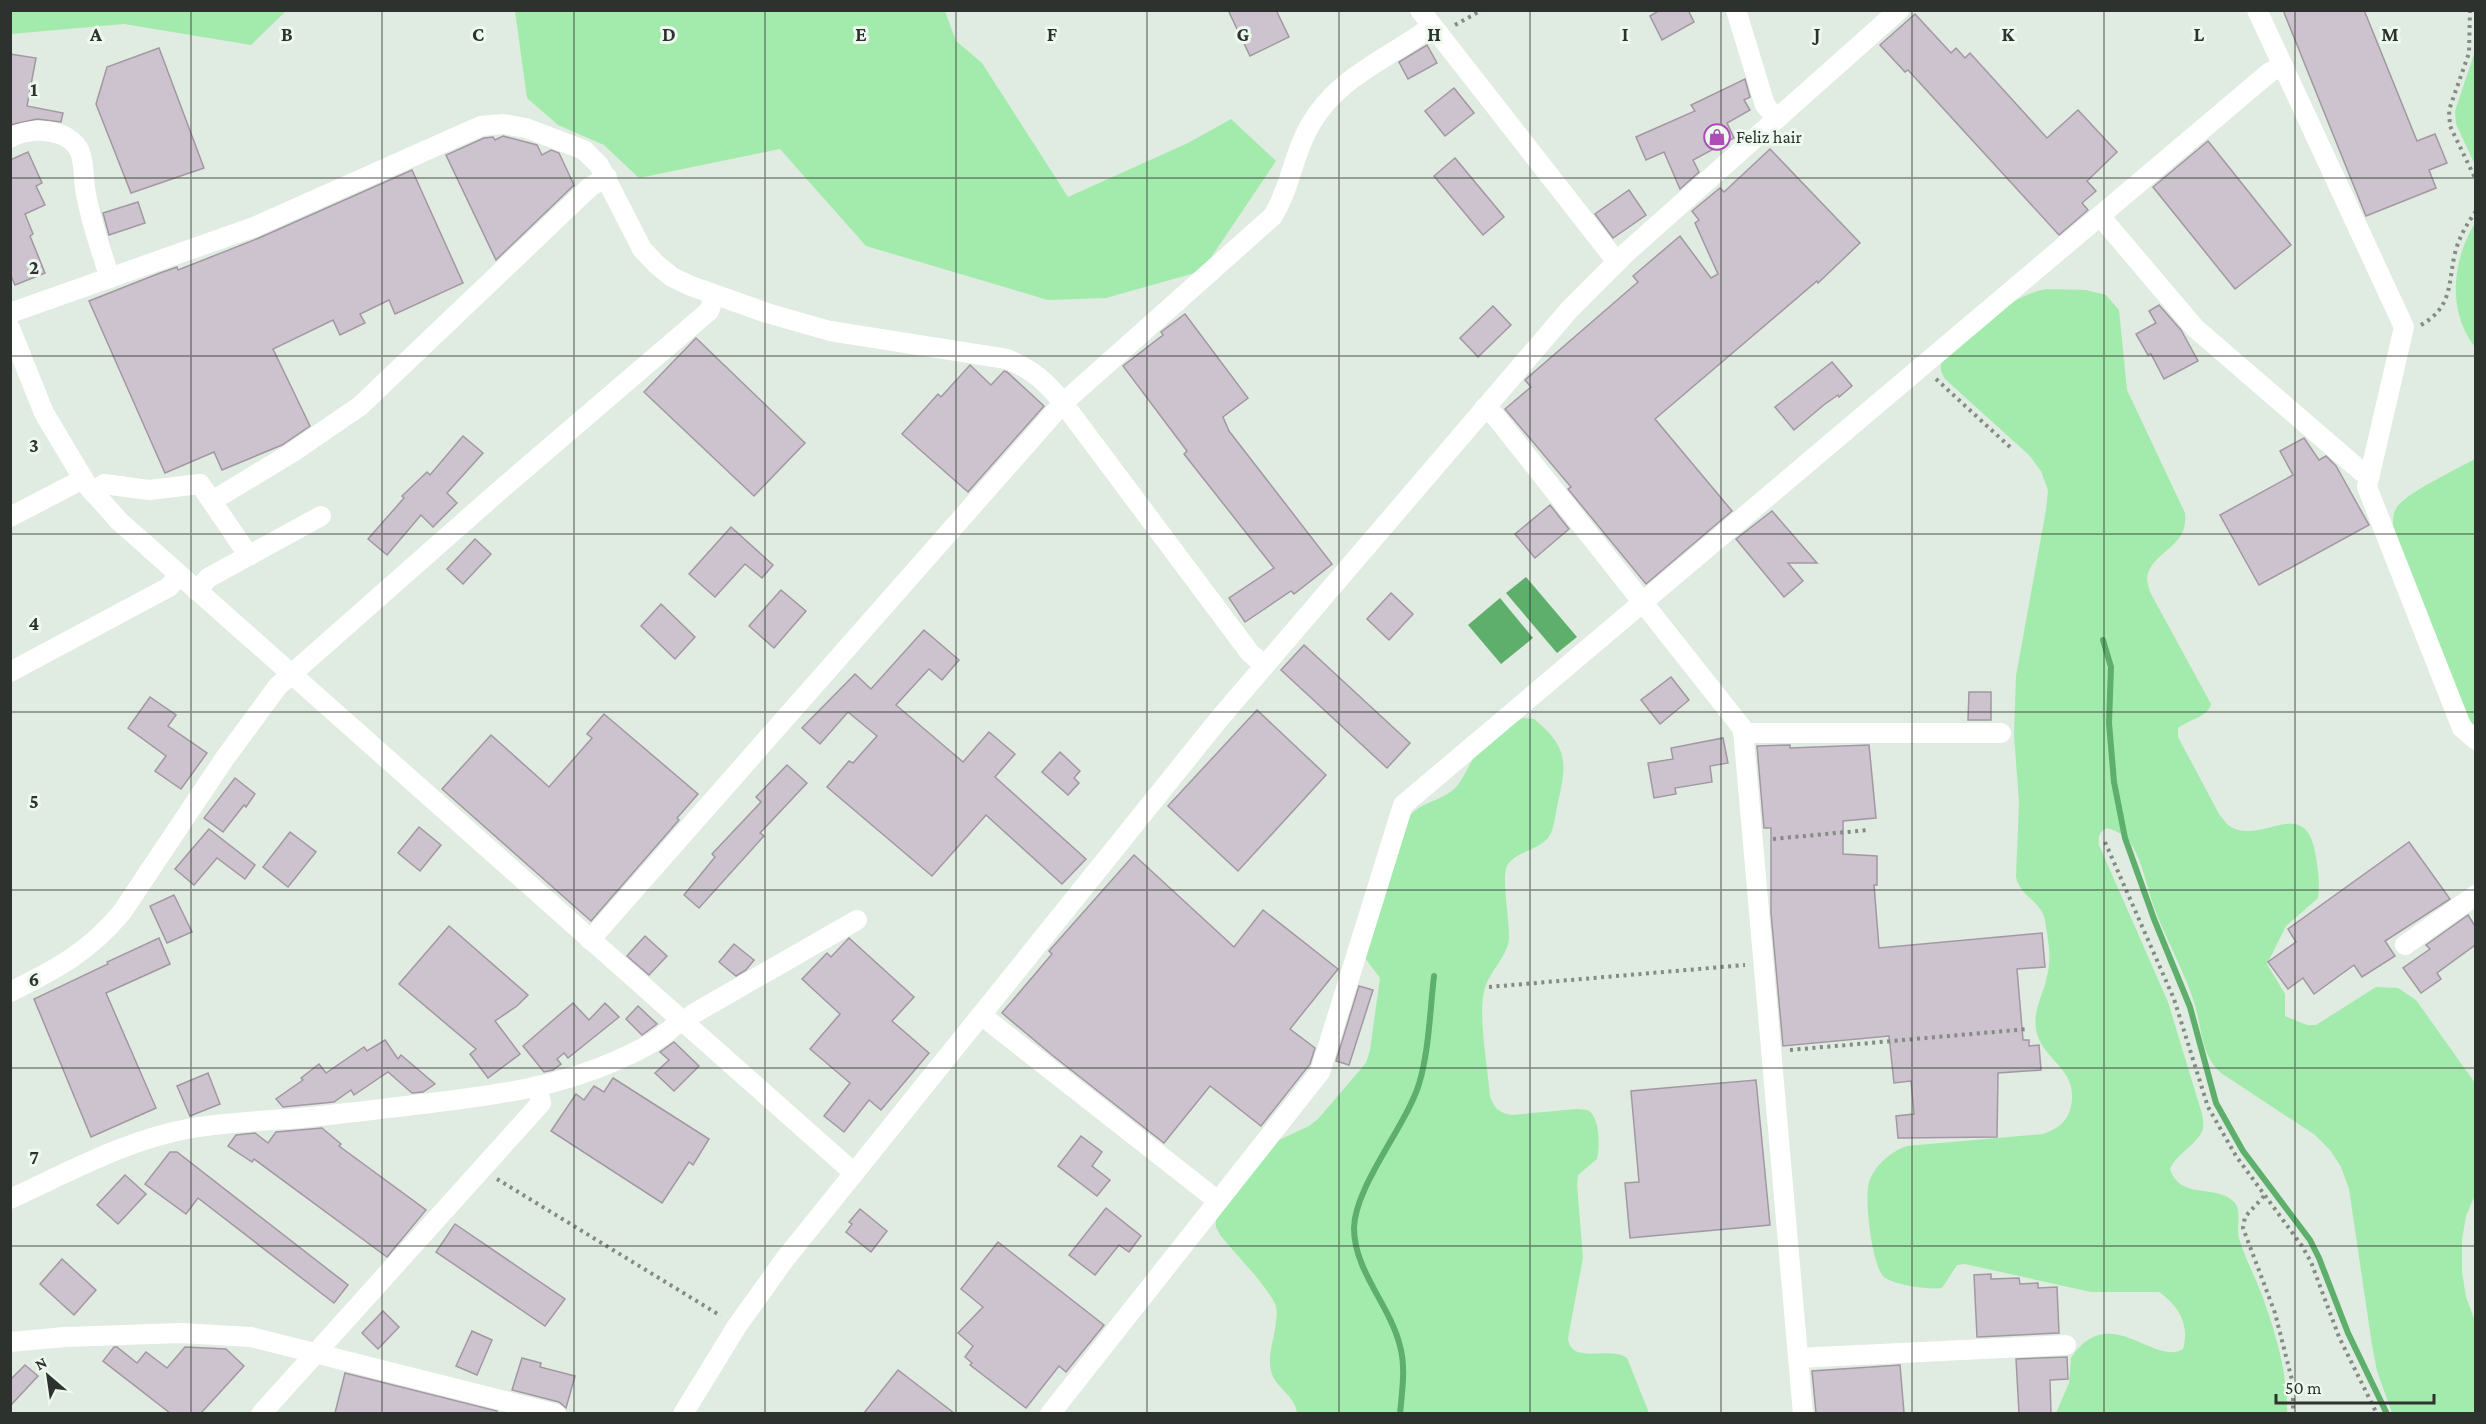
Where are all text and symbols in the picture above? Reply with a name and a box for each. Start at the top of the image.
text: A [89,23,103,45]
text: B [281,23,293,45]
text: C [472,23,484,45]
text: D [662,23,676,45]
text: E [855,23,867,45]
text: F [1047,23,1058,45]
text: G [1237,23,1250,45]
text: H [1427,23,1441,45]
text: I [1622,23,1629,45]
text: J [1812,23,1821,45]
text: K [2002,23,2016,45]
text: L [2194,23,2205,45]
text: M [2381,23,2399,45]
text: 1 [30,78,38,100]
shop icon: Feliz hair [1702,122,1732,152]
place label: Feliz hair [1736,127,1803,147]
text: 2 [29,256,39,278]
text: 3 [29,434,39,456]
text: 4 [29,612,40,634]
text: 5 [29,790,39,812]
text: 6 [29,968,39,990]
text: 7 [29,1146,39,1168]
north arrow [18,1346,78,1406]
text: N [32,1353,50,1373]
scale bar [2276,1367,2434,1405]
text: 50 m [2285,1378,2322,1398]

